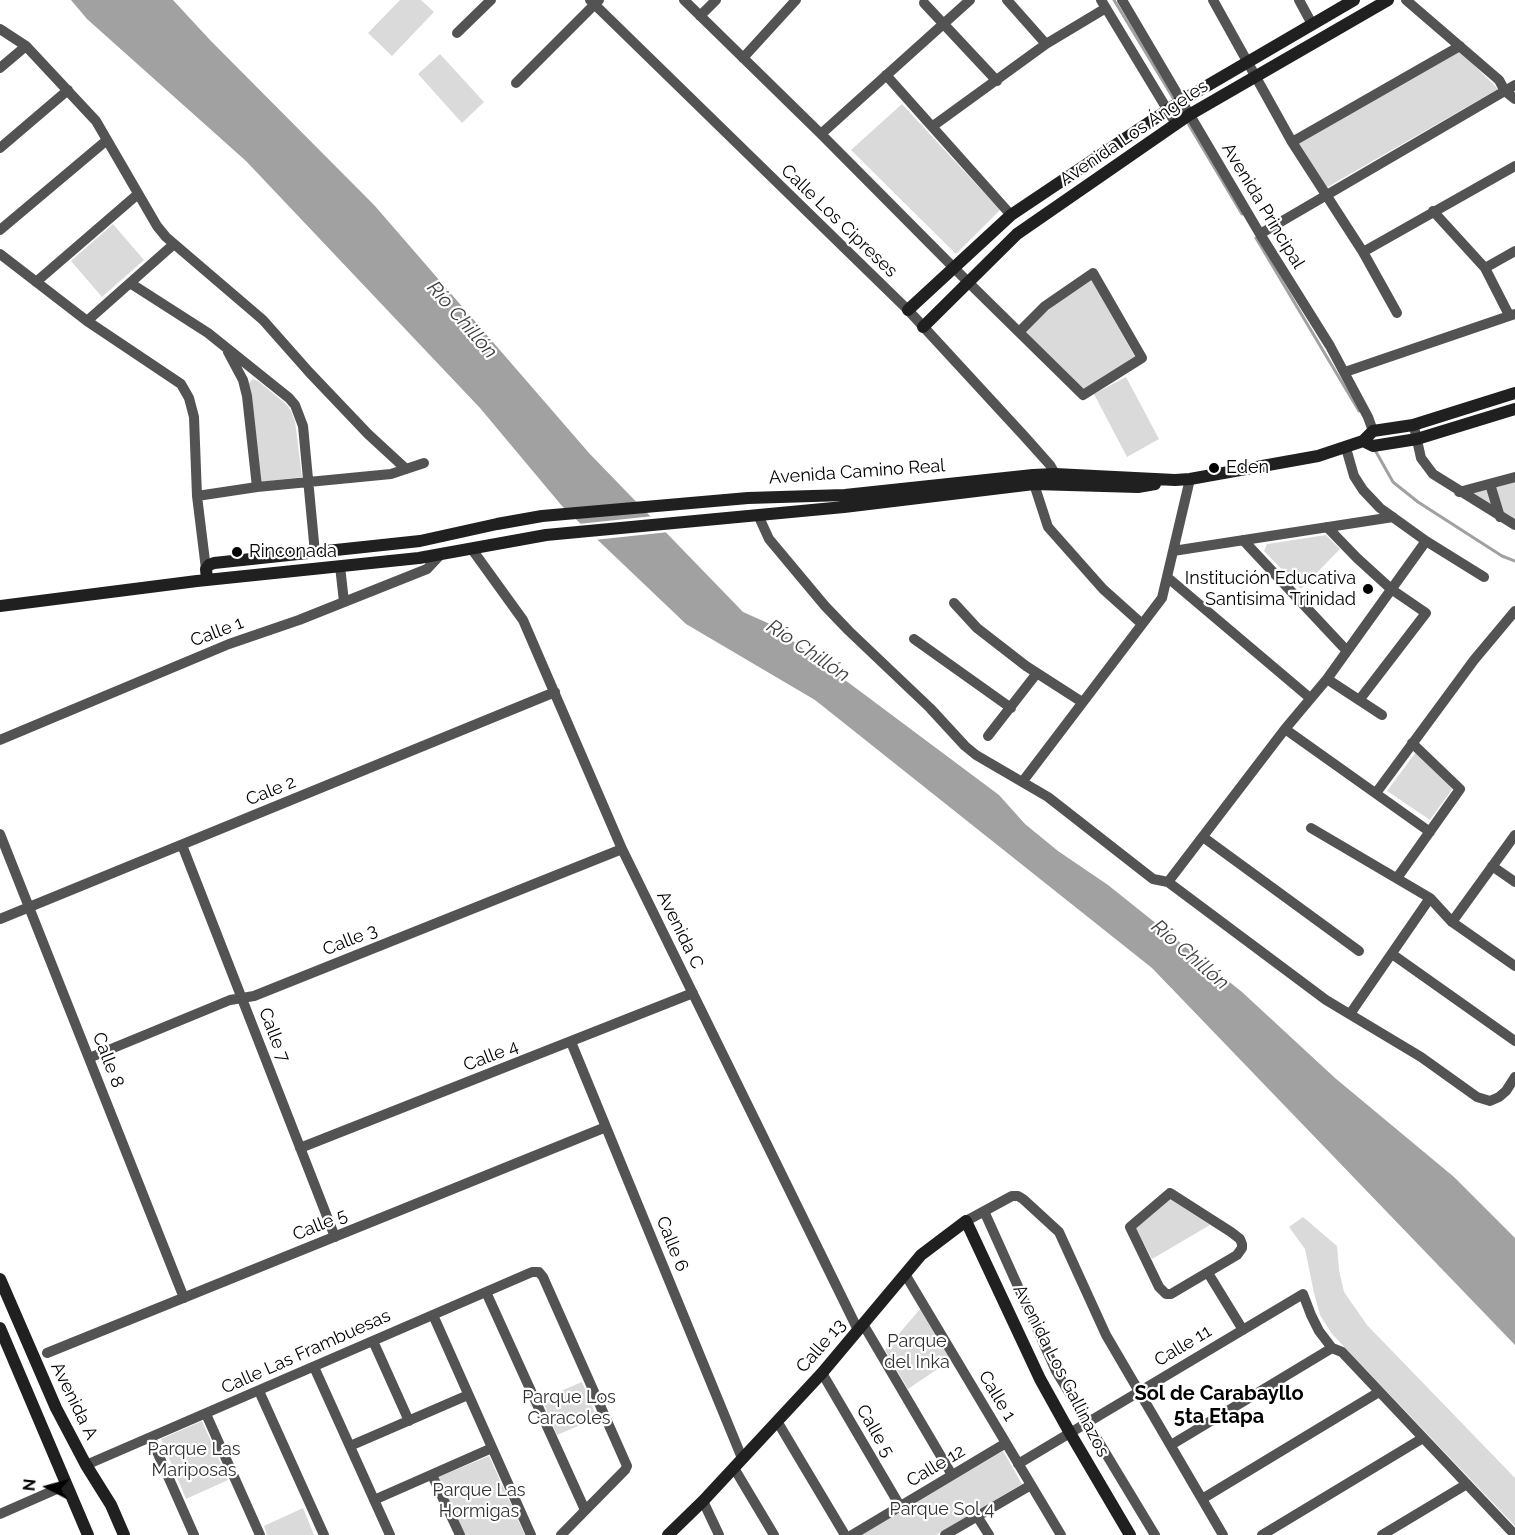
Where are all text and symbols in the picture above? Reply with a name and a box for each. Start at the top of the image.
street label: Avenida Los Ángeles [1056,75,1212,191]
street label: Avenida Principal [1217,139,1309,273]
street label: Calle Los Cipreses [776,160,902,282]
water label: Río Chillón [422,276,502,364]
street label: Avenida Camino Real [768,455,946,489]
place label: Eden [1226,457,1269,479]
marker: Eden [1207,461,1221,475]
place label: Rinconada [249,541,337,563]
marker: Rinconada [230,545,244,559]
place label: Institución Educativa Santisima Trinidad [1185,568,1356,610]
marker: Institución Educativa Santisima Trinidad [1361,582,1375,596]
street label: Calle 1 [188,612,246,652]
water label: Río Chillón [762,615,854,687]
street label: Cale 2 [243,771,299,811]
street label: Avenida C [652,888,708,972]
water label: Río Chillón [1146,915,1234,995]
street label: Calle 3 [320,919,380,961]
street label: Calle 7 [254,1005,294,1065]
street label: Calle 8 [88,1029,128,1091]
street label: Calle 4 [461,1036,521,1076]
street label: Calle 5 [290,1204,350,1246]
street label: Calle 6 [651,1213,693,1275]
street label: Avenida Los Gallinazos [1008,1281,1114,1461]
street label: Calle Las Frambuesas [218,1305,394,1399]
street label: Calle 13 [792,1315,850,1377]
street label: Calle 11 [1151,1321,1215,1371]
park label: Parque del Inka [884,1331,950,1374]
street label: Avenida A [46,1359,102,1443]
street label: Calle 1 [974,1367,1020,1425]
district label: Sol de Carabayllo 5ta Etapa [1134,1382,1304,1429]
park label: Parque Los Caracoles [522,1387,616,1430]
street label: Calle 5 [851,1401,899,1461]
park label: Parque Las Mariposas [148,1439,240,1482]
street label: Calle 12 [903,1440,969,1492]
north arrow [18,1457,78,1517]
text: N [20,1478,40,1492]
park label: Parque Las Hormigas [433,1480,525,1522]
park label: Parque Sol 4 [890,1499,994,1521]

